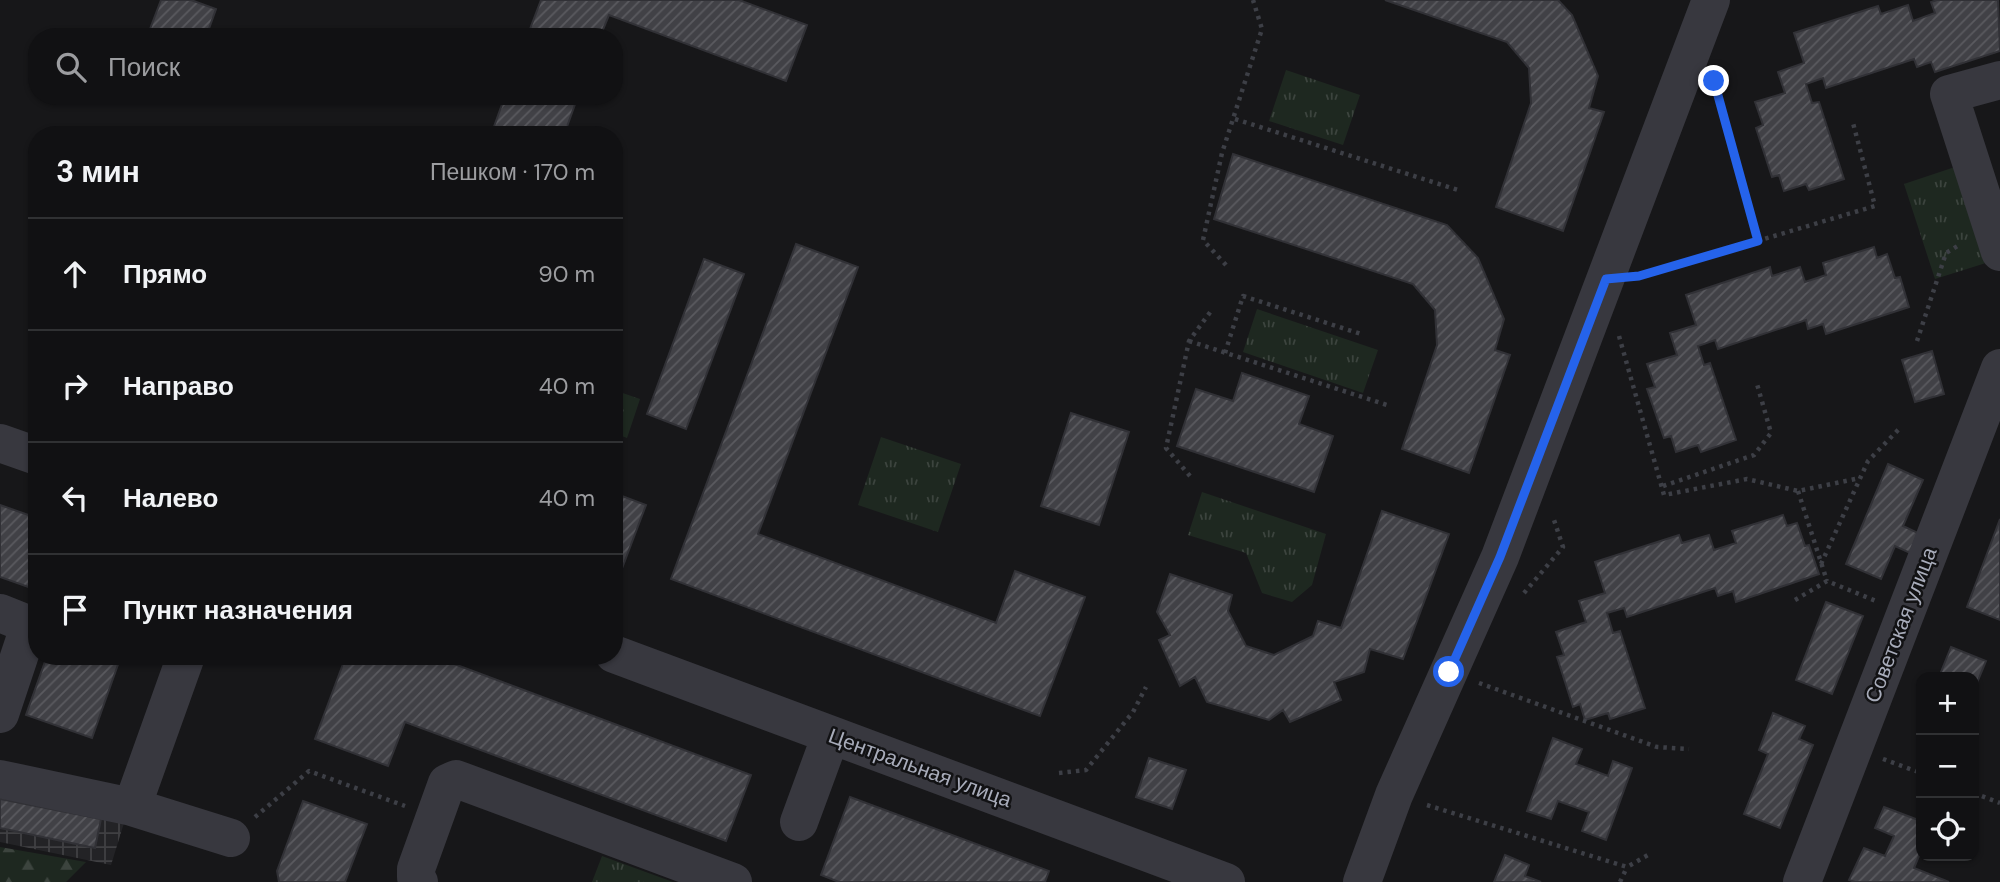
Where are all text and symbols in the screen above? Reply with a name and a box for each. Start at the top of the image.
search box [28,28,623,105]
icon: search [52,48,90,86]
text: Поиск [108,50,180,84]
route end [1698,65,1729,96]
text: 3 мин [56,152,140,191]
text: Пешком · 170 m [430,157,595,187]
icon: ahead [56,255,94,293]
text: Прямо [123,257,207,291]
text: 90 m [538,259,595,289]
icon: right [56,367,94,405]
text: Направо [123,369,234,403]
text: 40 m [539,371,595,401]
icon: left [56,479,94,517]
text: Налево [123,481,218,515]
text: 40 m [539,483,595,513]
street label: Советская улица [1858,543,1944,707]
icon: arrive [56,591,94,629]
text: Пункт назначения [123,593,353,627]
route start [1433,656,1464,687]
map controls [1916,672,1979,861]
button: + [1916,672,1979,735]
street label: Центральная улица [825,722,1016,814]
button: − [1916,735,1979,798]
button: locate [1916,798,1979,861]

